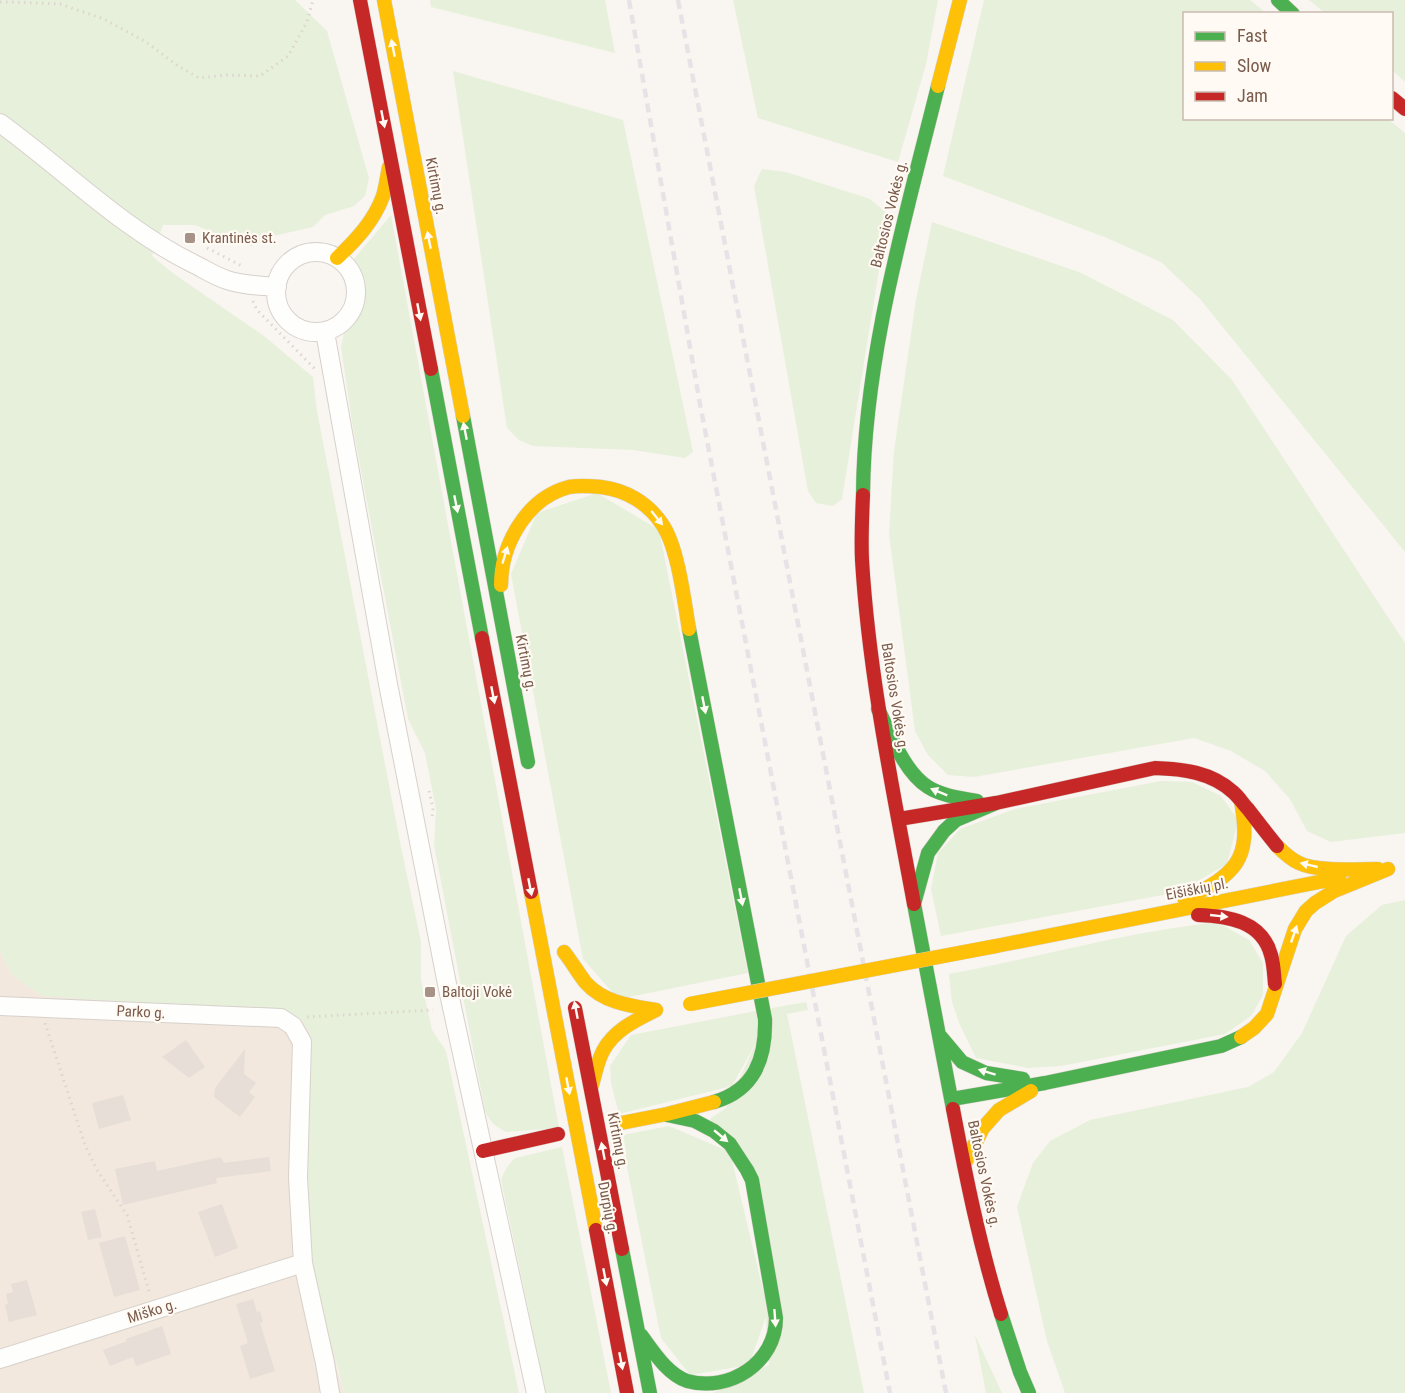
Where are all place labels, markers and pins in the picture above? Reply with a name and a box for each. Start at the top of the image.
place label: Krantinės st. [202,229,277,247]
marker: Krantinės st. [183,231,197,245]
place label: Baltoji Vokė [442,983,512,1001]
marker: Baltoji Vokė [423,985,437,999]

